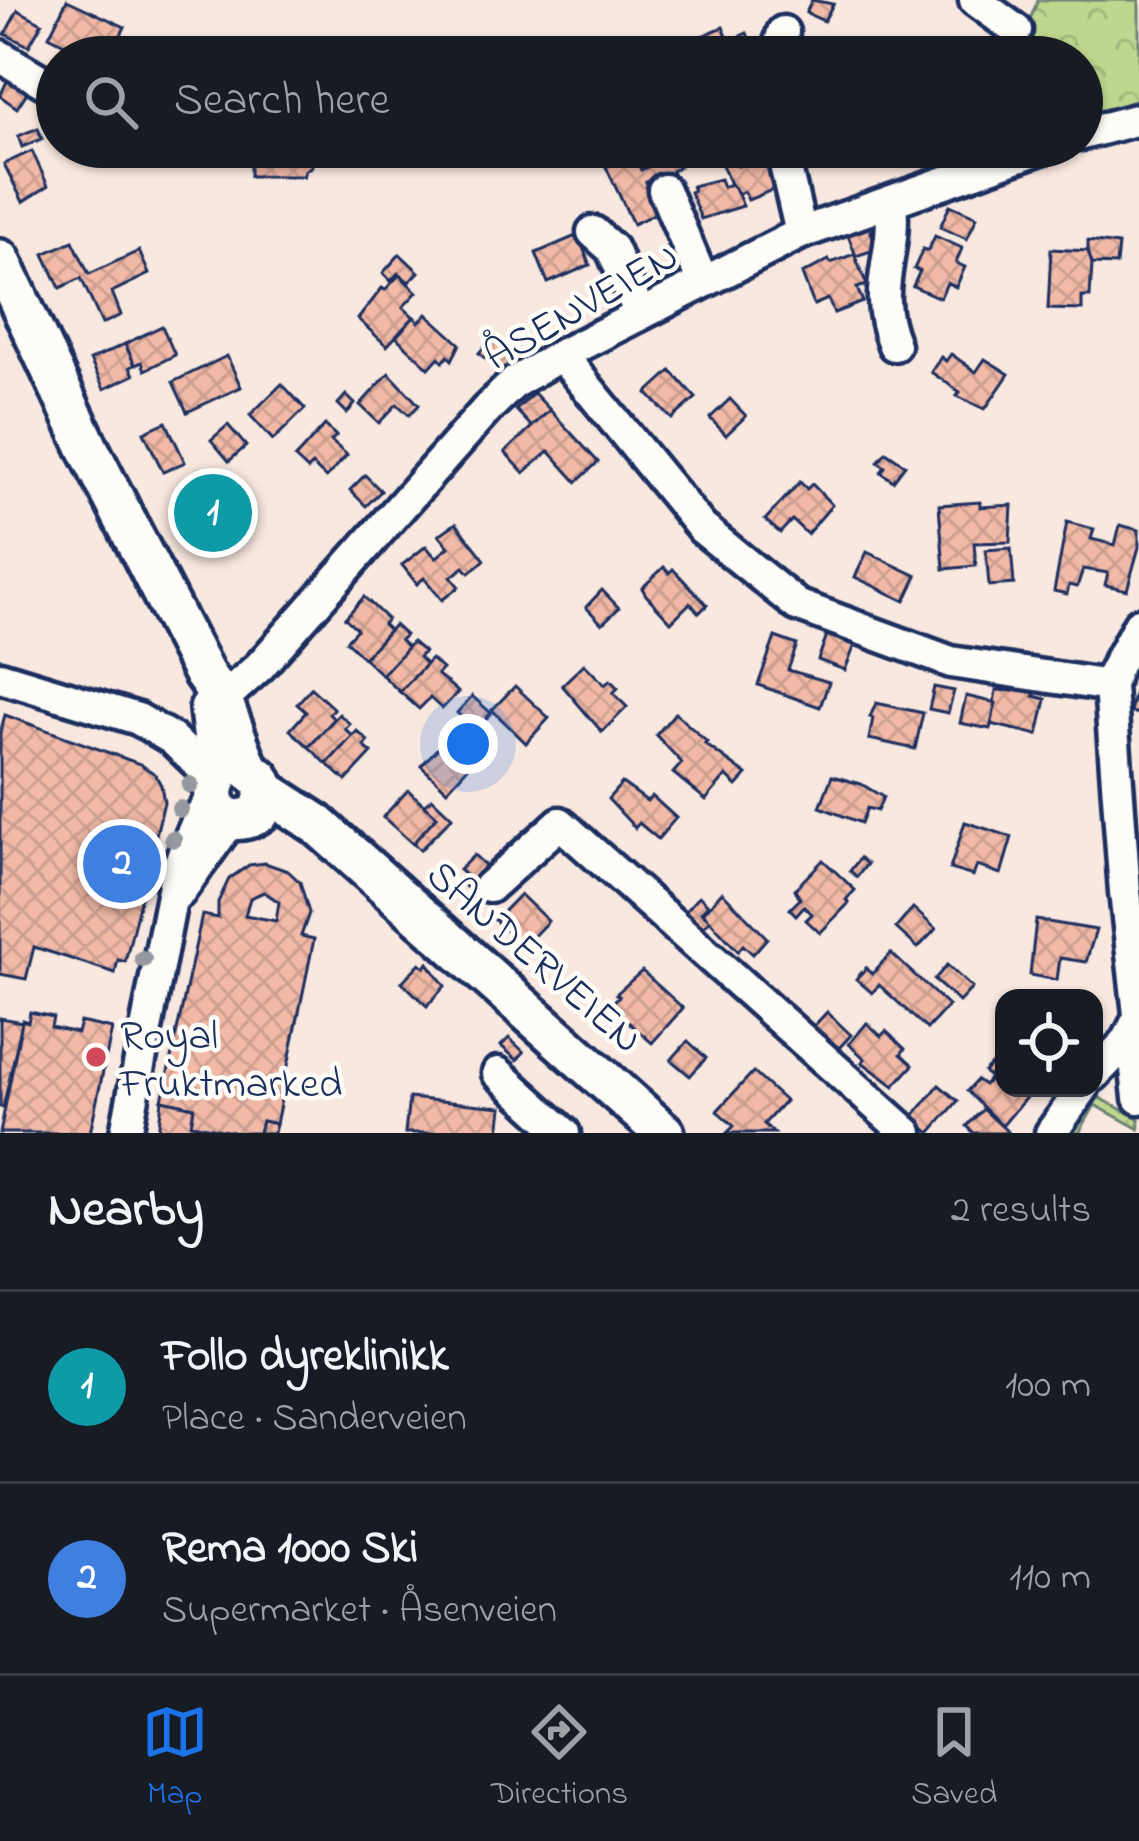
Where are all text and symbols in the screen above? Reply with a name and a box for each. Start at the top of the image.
search box [36,36,1103,168]
icon: search [78,69,144,135]
text: Search here [174,69,390,135]
street label: ÅSENVEIEN [474,228,691,388]
pin: 1 [174,468,252,558]
your location [438,714,498,774]
pin: 2 [83,819,161,909]
street label: SANDERVEIEN [411,847,655,1070]
map controls [995,989,1103,1097]
button: locate [995,989,1103,1097]
place label: Royal Fruktmarked [119,1007,342,1116]
marker: Royal Fruktmarked [83,1044,109,1070]
text: Nearby [48,1174,204,1249]
text: 2 results [951,1183,1091,1240]
text: Follo dyreklinikk [162,1325,448,1391]
text: 1 [81,1358,93,1415]
text: 100 m [1005,1358,1091,1415]
text: Place · Sanderveien [162,1391,467,1448]
text: Rema 1000 Ski [162,1517,418,1583]
text: 2 [77,1550,97,1607]
text: 110 m [1009,1550,1091,1607]
text: Supermarket · Åsenveien [162,1583,557,1640]
tab: Map [142,1699,208,1819]
tab: Directions [491,1699,628,1819]
tab: Saved [911,1699,997,1819]

